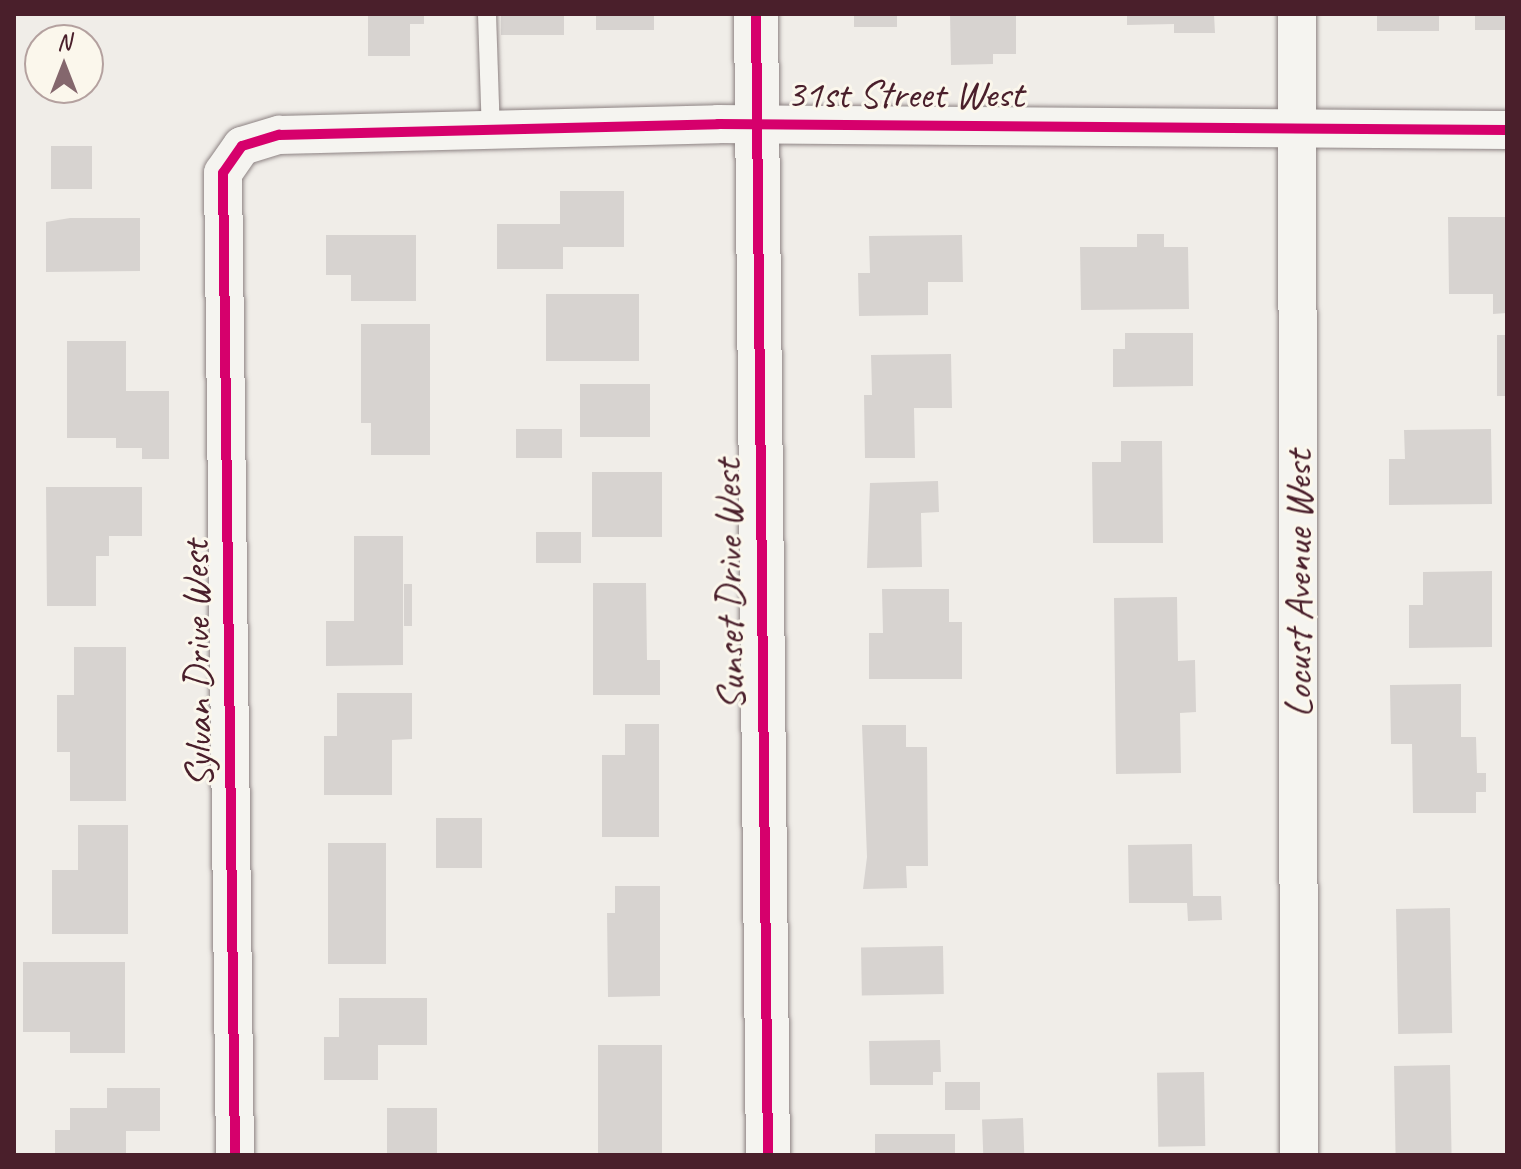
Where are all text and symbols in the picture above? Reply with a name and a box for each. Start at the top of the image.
north arrow [24,24,104,104]
text: N [57,28,71,56]
street label: 31st Street West [786,70,1024,118]
street label: Locust Avenue West [1274,450,1322,718]
street label: Sunset Drive West [703,459,755,711]
street label: Sylvan Drive West [171,539,223,789]

